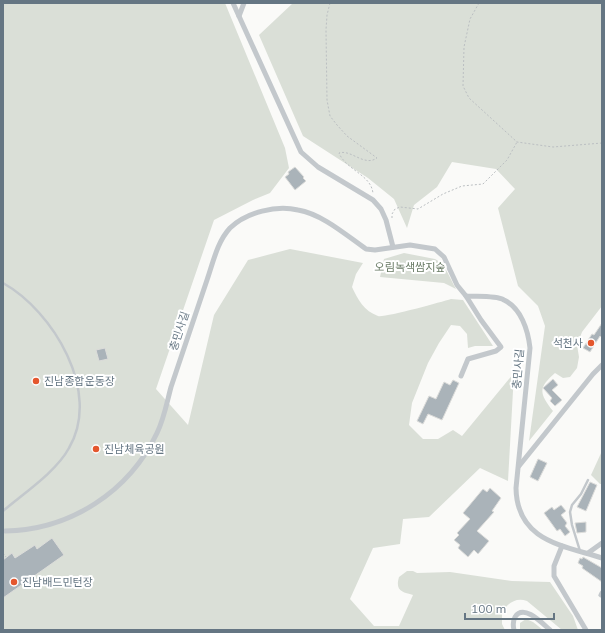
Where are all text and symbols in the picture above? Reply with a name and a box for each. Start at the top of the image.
park label: 오림녹색쌈지숲 [375,260,445,274]
street label: 충민사길 [166,310,192,352]
place label: 석천사 [553,336,583,350]
marker: 석천사 [586,338,596,348]
street label: 충민사길 [509,348,527,390]
place label: 진남종합운동장 [44,374,115,388]
marker: 진남종합운동장 [31,376,41,386]
place label: 진남체육공원 [104,442,165,456]
marker: 진남체육공원 [91,444,101,454]
place label: 진남배드민턴장 [22,575,93,589]
marker: 진남배드민턴장 [9,577,19,587]
scale bar [465,595,554,621]
text: 100 m [471,601,506,616]

